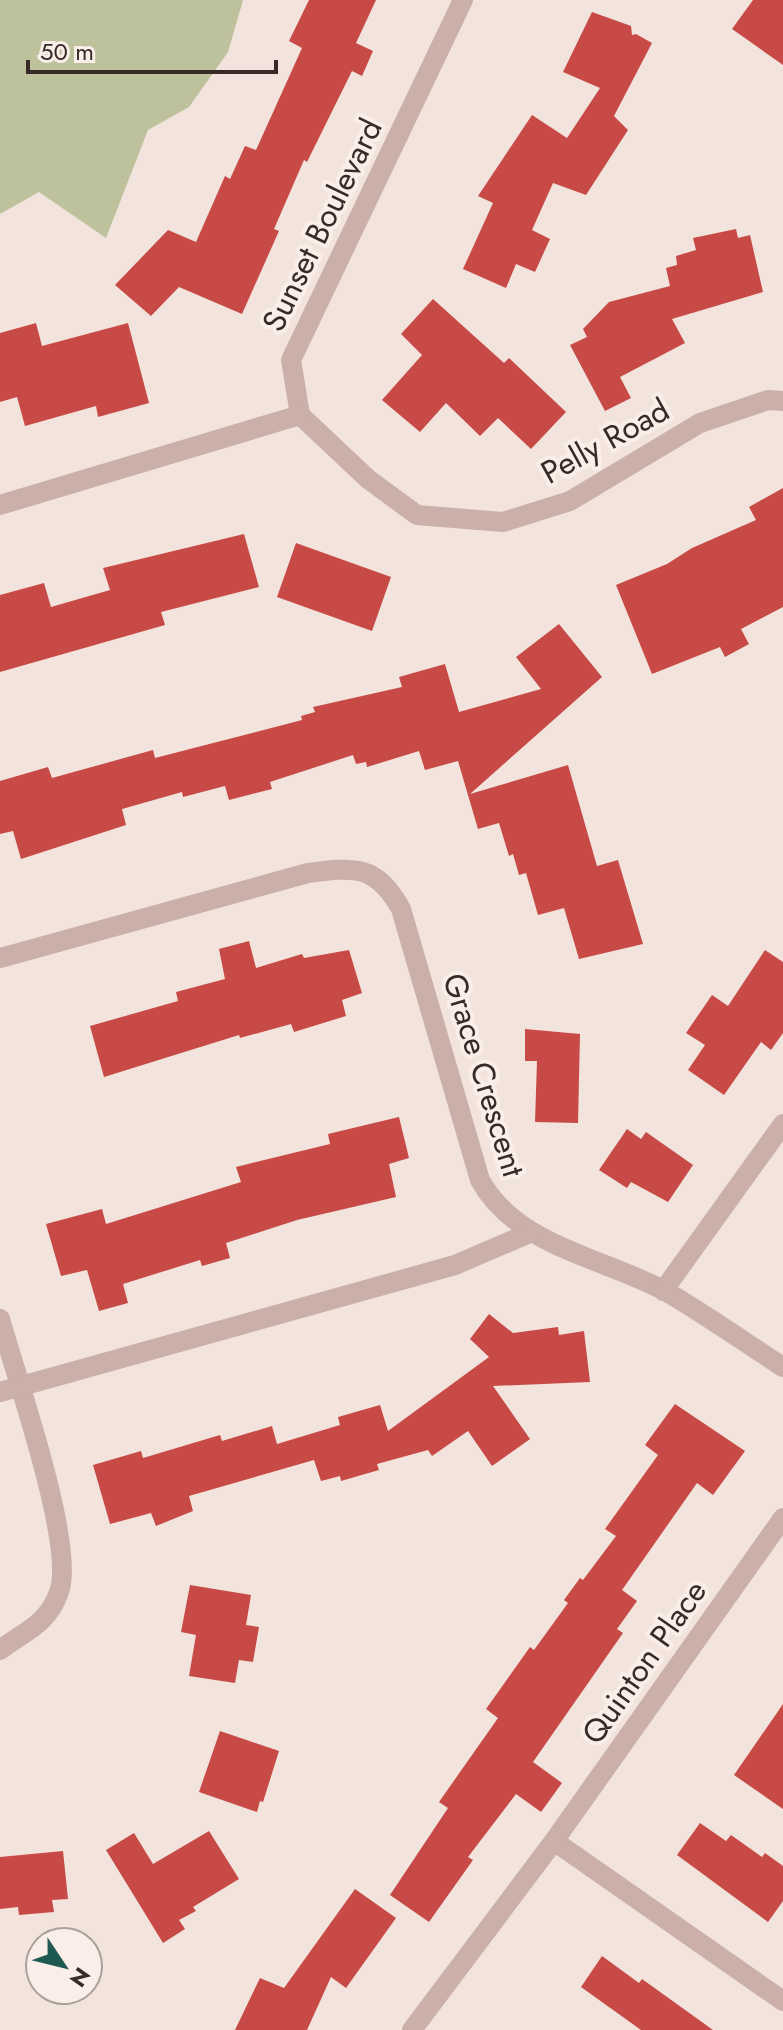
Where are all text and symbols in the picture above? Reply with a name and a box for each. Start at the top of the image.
scale bar [28,24,276,74]
text: 50 m [40,34,94,69]
street label: Sunset Boulevard [250,111,394,339]
street label: Pelly Road [532,387,678,495]
street label: Grace Crescent [431,968,537,1183]
street label: Quinton Place [570,1571,718,1753]
north arrow [24,1926,104,2006]
text: N [62,1961,98,1994]

